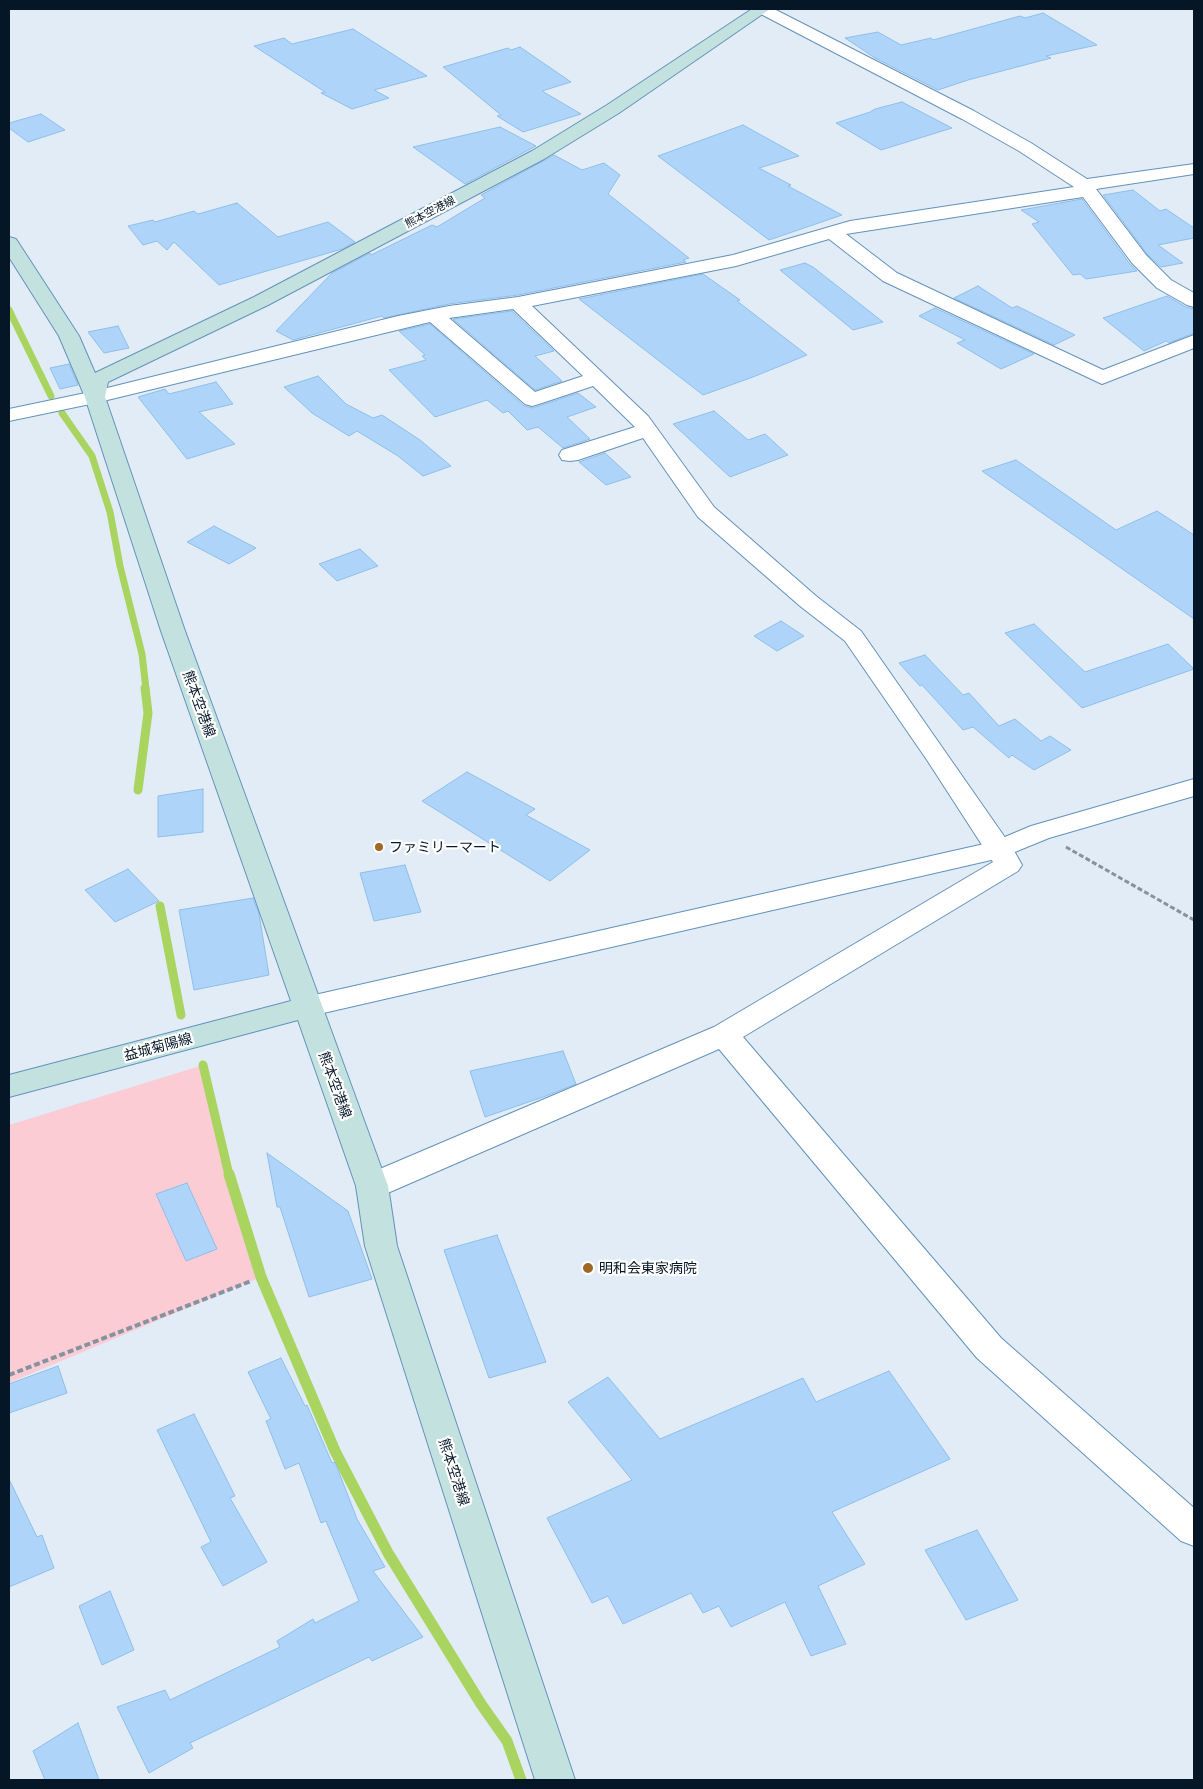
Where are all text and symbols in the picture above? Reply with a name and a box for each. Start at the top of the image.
street label: 熊本空港線 [403,193,457,231]
street label: 熊本空港線 [179,668,219,740]
place label: ファミリーマート [389,839,501,855]
marker: ファミリーマート [373,841,385,853]
street label: 益城菊陽線 [122,1030,194,1064]
street label: 熊本空港線 [315,1049,355,1121]
place label: 明和会東家病院 [599,1260,697,1276]
marker: 明和会東家病院 [581,1261,595,1275]
street label: 熊本空港線 [435,1436,473,1508]

